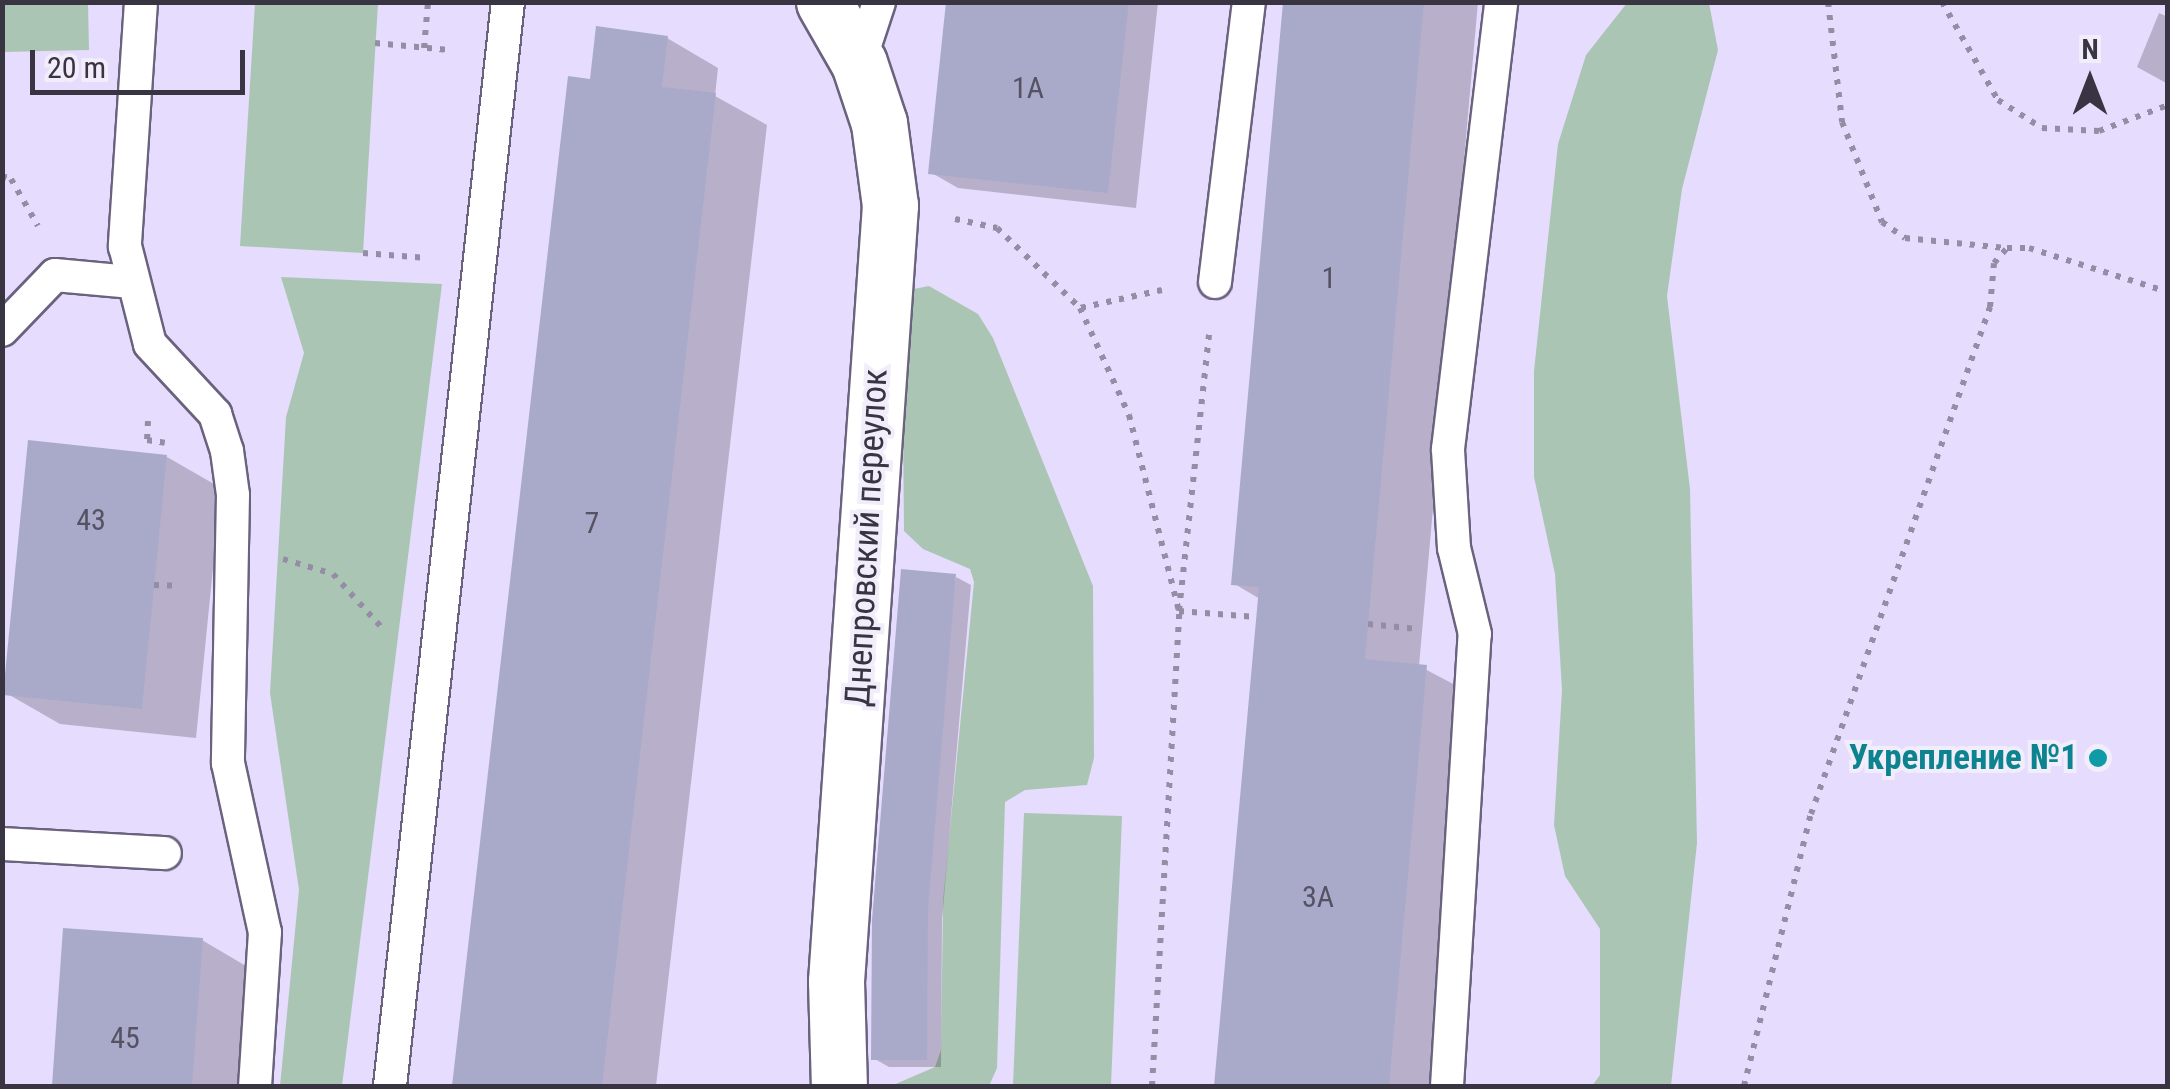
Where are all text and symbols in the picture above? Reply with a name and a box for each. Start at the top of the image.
scale bar [35,30,250,92]
north arrow [2040,30,2140,130]
text: N [2081,33,2099,66]
text: 20 m [47,50,106,85]
house number: 1А [1012,70,1044,106]
house number: 1 [1322,260,1336,296]
street label: Днепровский переулок [837,368,897,708]
house number: 43 [76,502,106,538]
house number: 7 [585,505,599,541]
place label: Укрепление №1 [1849,737,2078,779]
marker: Укрепление №1 [2087,747,2109,769]
house number: 3А [1302,879,1334,915]
house number: 45 [110,1020,140,1056]

